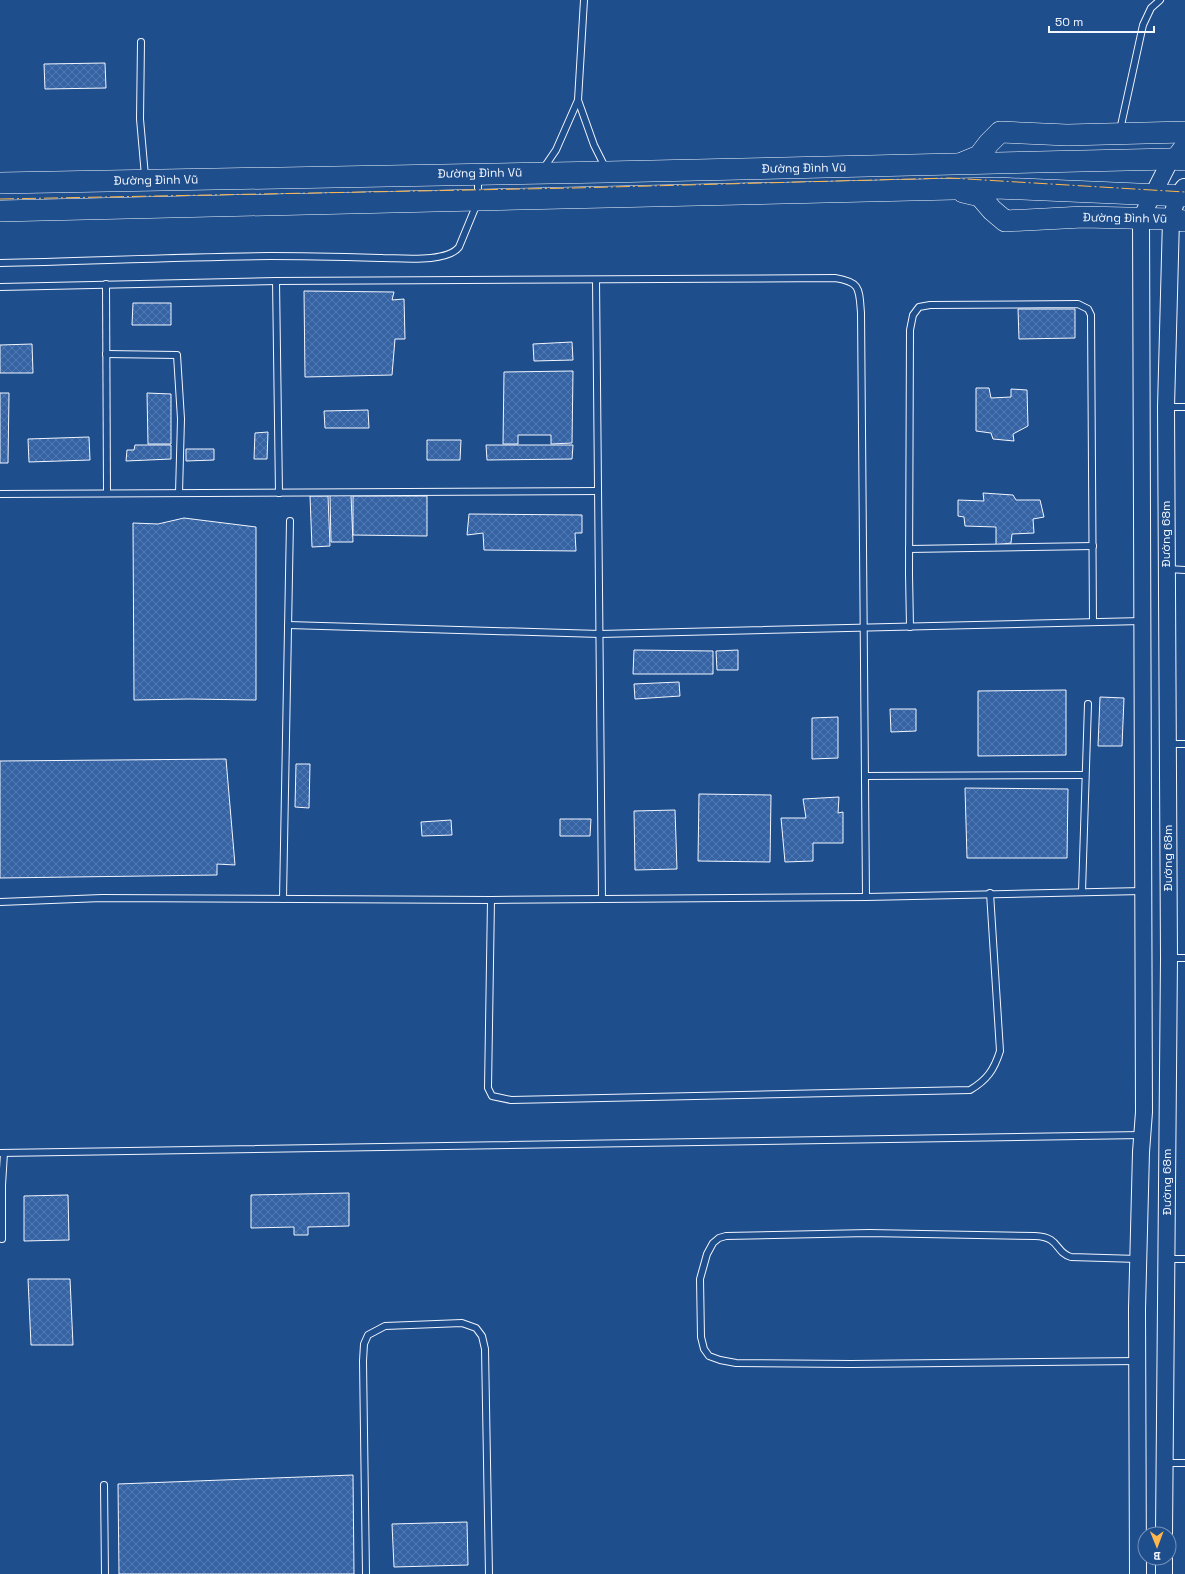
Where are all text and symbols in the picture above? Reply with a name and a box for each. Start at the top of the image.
scale bar [1049,8,1154,34]
text: 50 m [1055,14,1083,30]
street label: Đường Đình Vũ [762,159,846,177]
street label: Đường Đình Vũ [438,164,522,182]
street label: Đường Đình Vũ [114,171,198,189]
street label: Đường Đình Vũ [1083,209,1167,227]
street label: Đường 68m [1158,501,1174,567]
street label: Đường 68m [1160,825,1176,891]
street label: Đường 68m [1159,1149,1175,1215]
north arrow [1137,1526,1177,1566]
text: B [1153,1549,1161,1563]

